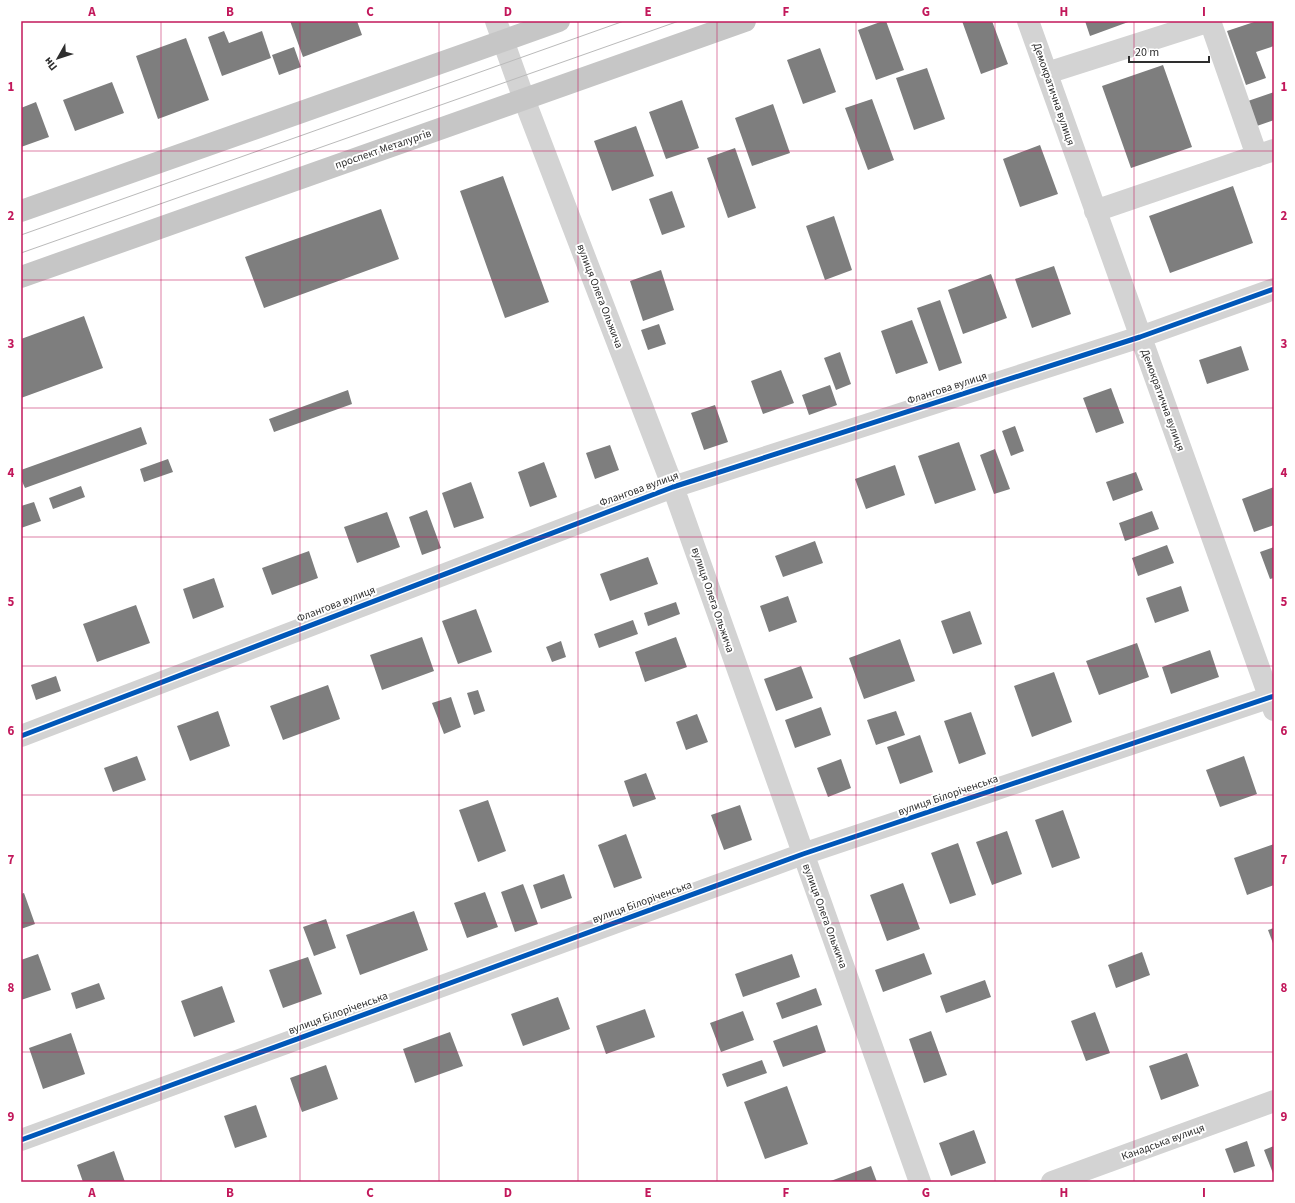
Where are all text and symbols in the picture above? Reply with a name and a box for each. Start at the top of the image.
text: A [87,3,96,21]
text: B [226,3,234,21]
text: C [366,3,374,21]
text: D [504,3,512,21]
text: E [644,3,652,21]
text: F [783,3,790,21]
text: G [922,3,930,21]
text: H [1060,3,1068,21]
text: I [1202,3,1206,21]
north arrow [38,38,78,78]
scale bar [1129,38,1209,64]
street label: Демократична вулиця [1029,41,1079,147]
text: 20 m [1135,44,1159,61]
text: Пн [40,54,61,74]
text: 1 [8,78,15,96]
text: 1 [1281,78,1288,96]
street label: проспект Металургів [333,125,433,173]
text: 2 [8,207,15,225]
text: 2 [1281,207,1288,225]
street label: вулиця Олега Ольжича [573,242,627,350]
text: 3 [8,335,15,353]
text: 3 [1281,335,1288,353]
street label: Демократична вулиця [1138,347,1188,453]
street label: Флангова вулиця [905,368,989,408]
text: 4 [8,464,15,482]
text: 4 [1281,464,1288,482]
street label: Флангова вулиця [597,468,681,510]
street label: вулиця Олега Ольжича [688,545,738,655]
street label: Флангова вулиця [294,582,378,626]
text: 5 [8,593,15,611]
text: 5 [1281,593,1288,611]
text: 6 [8,722,15,740]
text: 6 [1281,722,1288,740]
street label: вулиця Білоріченська [896,771,1000,819]
text: 7 [8,851,15,869]
text: 7 [1281,851,1288,869]
street label: вулиця Олега Ольжича [799,862,851,970]
street label: вулиця Білоріченська [590,877,694,927]
text: 8 [8,979,15,997]
text: 8 [1281,979,1288,997]
street label: вулиця Білоріченська [286,988,390,1038]
text: 9 [8,1108,15,1126]
text: 9 [1281,1108,1288,1126]
street label: Канадська вулиця [1119,1120,1207,1164]
text: A [87,1184,96,1202]
text: B [226,1184,234,1202]
text: C [366,1184,374,1202]
text: D [504,1184,512,1202]
text: E [644,1184,652,1202]
text: F [783,1184,790,1202]
text: G [922,1184,930,1202]
text: H [1060,1184,1068,1202]
text: I [1202,1184,1206,1202]

